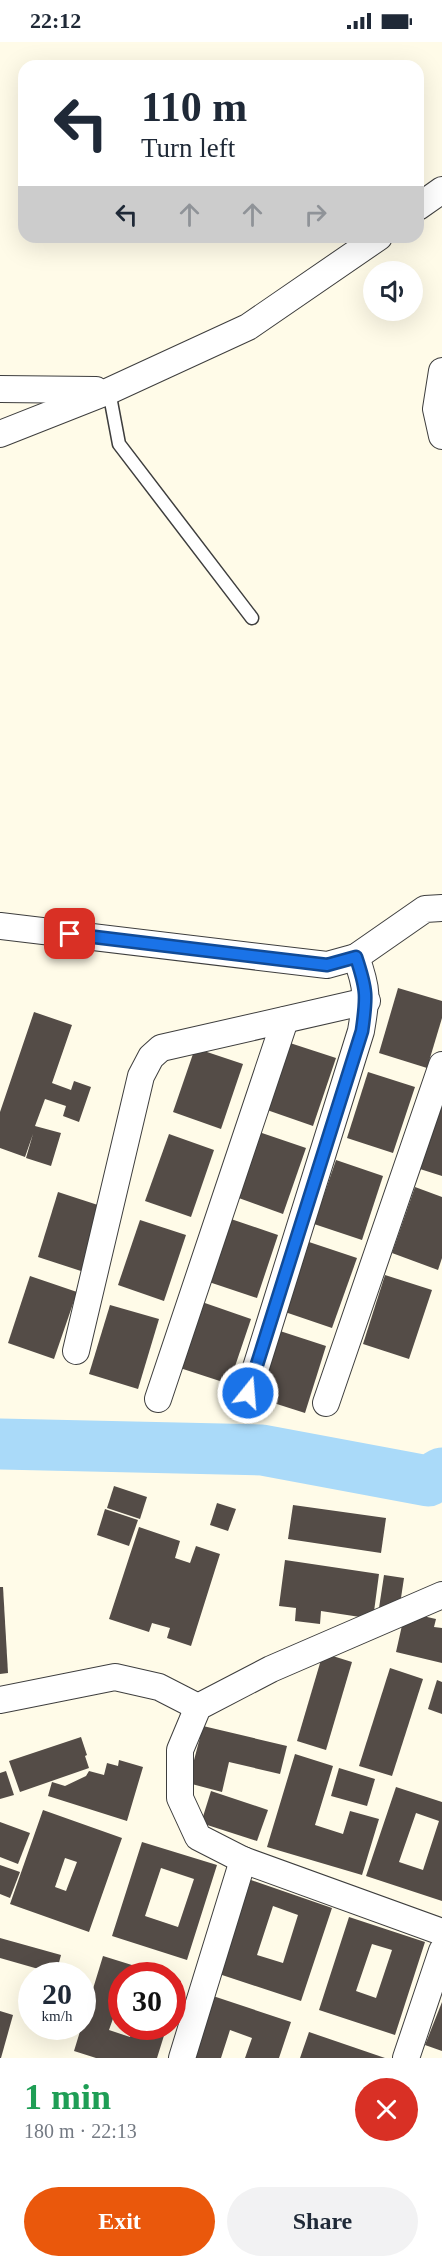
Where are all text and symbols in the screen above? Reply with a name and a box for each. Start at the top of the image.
text: 22:12 [30,8,81,33]
icon: left [42,84,120,162]
text: 110 m [141,84,247,130]
text: Turn left [141,133,235,163]
icon: left [110,198,143,231]
icon: ahead [173,198,206,231]
icon: ahead [236,198,269,231]
icon: right [299,198,332,231]
map controls [363,261,423,321]
button: sound [363,261,423,321]
pin [44,908,95,959]
icon: arrive [53,917,86,950]
position arrow [216,1361,280,1425]
speed limit sign: 30 [108,1962,186,2040]
text: 20 [42,1977,72,2010]
text: km/h [42,2008,72,2024]
text: 1 min [24,2077,111,2117]
button: close [355,2078,418,2141]
text: 180 m · 22:13 [24,2120,137,2142]
button: Exit [24,2187,215,2256]
button: Share [227,2187,418,2256]

